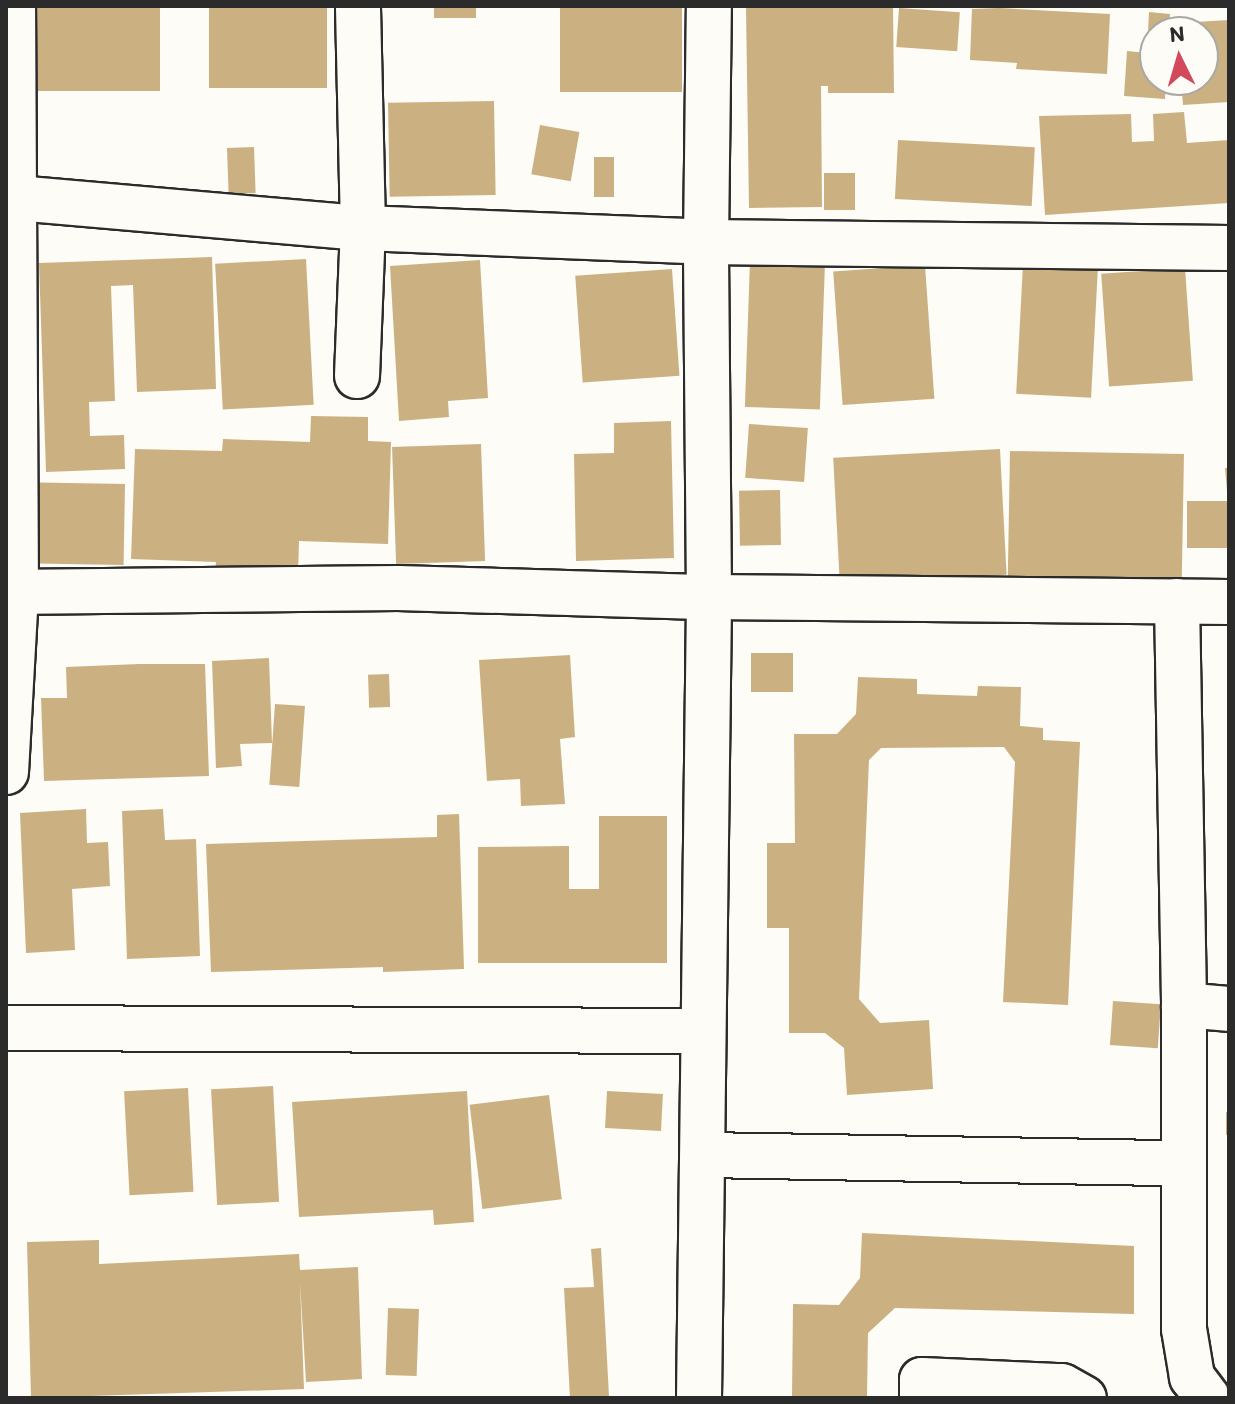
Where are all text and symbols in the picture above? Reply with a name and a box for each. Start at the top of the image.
north arrow [1139,16,1219,96]
text: N [1168,19,1186,48]

